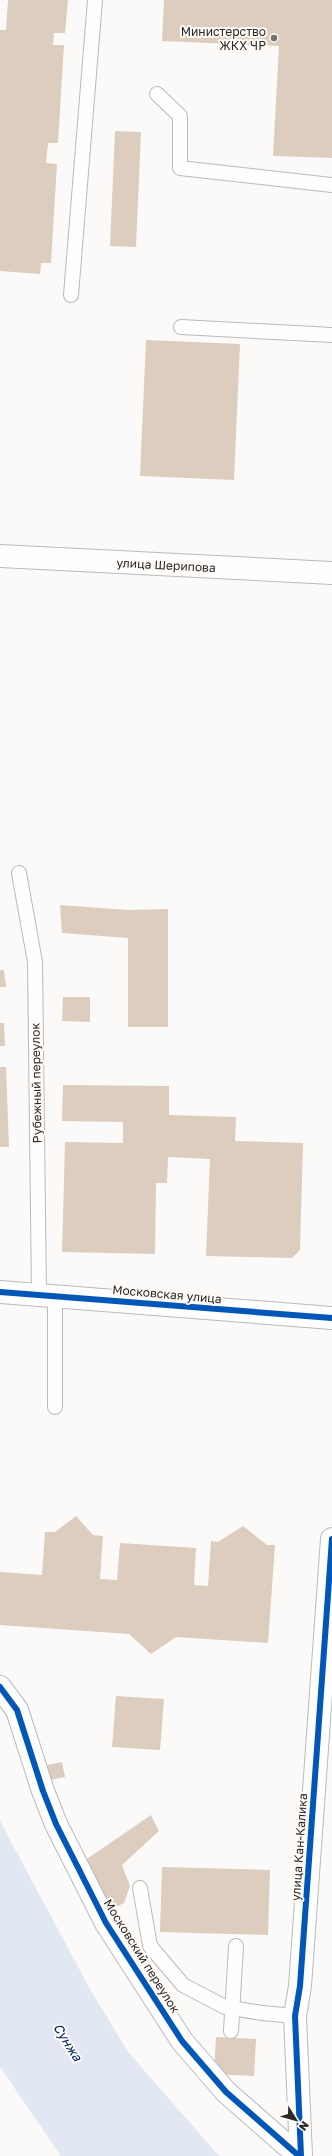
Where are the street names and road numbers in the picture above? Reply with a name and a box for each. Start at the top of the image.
street label: улица Шерипова [116,555,216,575]
street label: Рубежный переулок [27,1023,45,1143]
street label: Московская улица [112,1282,222,1306]
street label: улица Кан-Калика [288,1793,310,1901]
street label: Московский переулок [101,1896,183,2016]

